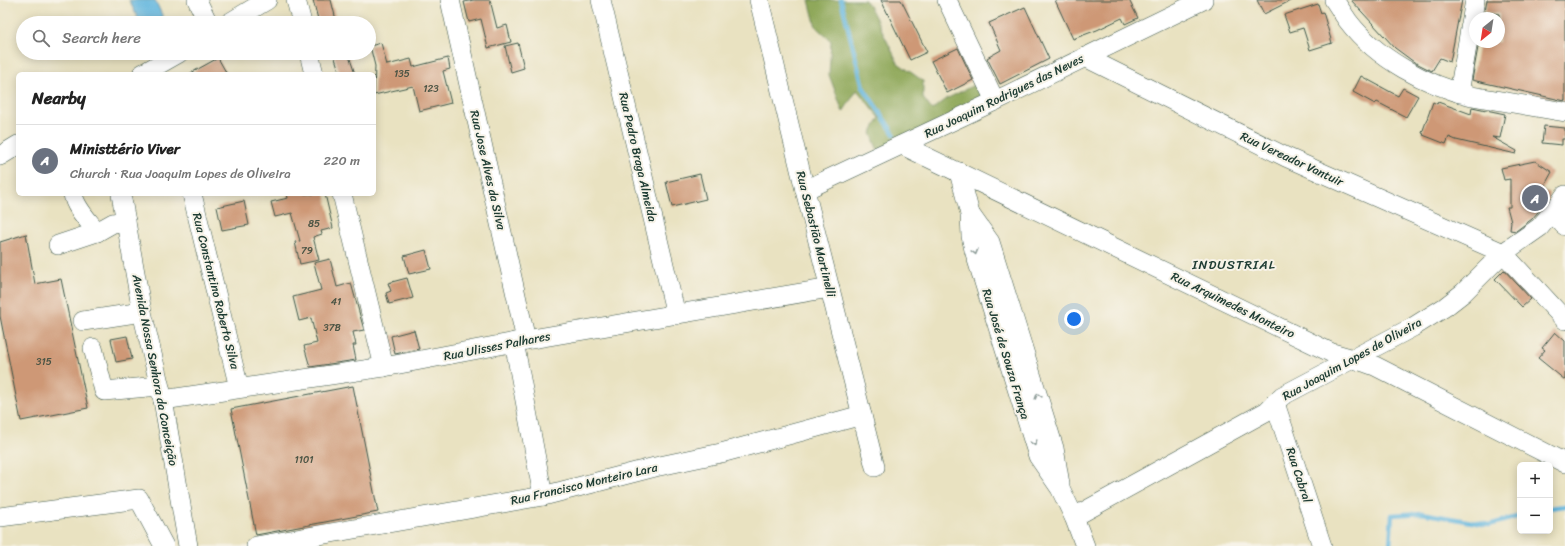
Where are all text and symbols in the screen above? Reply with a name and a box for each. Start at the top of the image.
north arrow [1469,12,1505,48]
search box [16,16,376,60]
text: Search here [62,25,141,51]
icon: search [30,27,52,49]
street label: Rua Joaquim Rodrigues das Neves [920,47,1088,144]
house number: 135 [394,65,410,83]
house number: 123 [423,80,439,98]
text: Nearby [32,83,86,113]
street label: Rua Pedro Braga Almeida [612,90,664,224]
street label: Rua Jose Alves da Silva [464,108,513,233]
street label: Rua Vereador Vantuir [1237,125,1348,193]
text: Ministtério Viver [70,136,180,162]
text: A [41,149,49,172]
text: 220 m [323,149,360,172]
text: Church · Rua Joaquim Lopes de Oliveira [70,162,291,185]
street label: Rua Sebastião Martinelli [790,169,842,300]
pin: A [1522,183,1548,213]
street label: Rua Constantino Roberto Silva [186,210,246,373]
house number: 85 [308,215,320,233]
house number: 79 [301,242,313,260]
one-way arrow [970,248,979,255]
district label: INDUSTRIAL [1191,253,1276,276]
street label: Rua Arquimedes Monteiro [1167,265,1299,345]
street label: Avenida Nossa Senhora da Conceição [125,271,184,468]
street label: Rua José de Souza França [976,286,1036,422]
house number: 41 [331,293,341,311]
your location [1064,309,1084,329]
street label: Rua Joaquim Lopes de Oliveira [1278,311,1426,407]
house number: 37B [323,319,341,337]
street label: Rua Ulisses Palhares [442,325,553,367]
house number: 315 [36,353,52,371]
one-way arrow [1034,392,1043,399]
one-way arrow [1029,439,1038,446]
street label: Rua Cabral [1280,444,1318,506]
house number: 1101 [294,451,314,469]
street label: Rua Francisco Monteiro Lara [508,456,661,512]
map controls [1517,462,1553,534]
button: + [1517,462,1553,498]
button: − [1517,498,1553,534]

